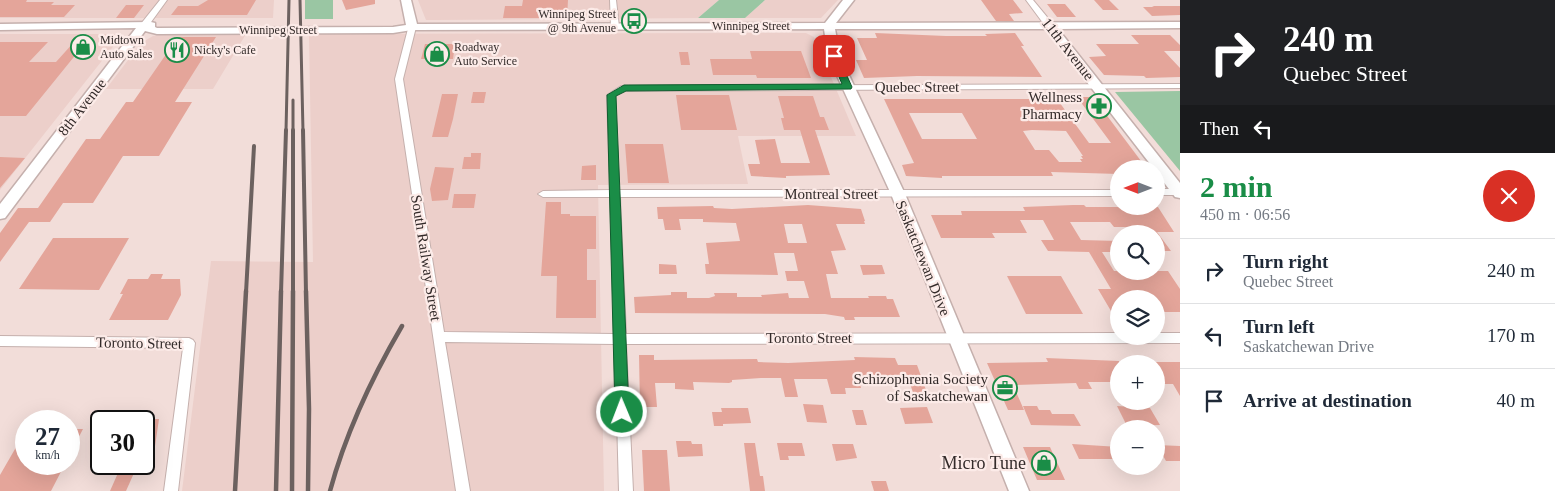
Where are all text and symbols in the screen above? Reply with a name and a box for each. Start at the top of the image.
place label: Winnipeg Street @ 9th Avenue [538,7,617,35]
bus stop icon: Winnipeg Street @ 9th Avenue [621,8,647,34]
street label: 11th Avenue [1039,15,1097,84]
street label: Winnipeg Street [712,19,791,33]
icon: right [1200,20,1265,85]
text: 240 m [1283,20,1373,59]
street label: Winnipeg Street [239,23,318,37]
place label: Midtown Auto Sales [100,33,153,61]
shop icon: Midtown Auto Sales [70,34,96,60]
pin [813,35,855,77]
restaurant icon: Nicky's Cafe [164,37,190,63]
place label: Roadway Auto Service [454,40,517,68]
shop icon: Roadway Auto Service [424,41,450,67]
icon: arrive [820,42,848,70]
place label: Nicky's Cafe [194,43,256,57]
text: Quebec Street [1283,61,1407,86]
street label: 8th Avenue [55,75,109,139]
street label: Quebec Street [875,79,960,95]
place label: Wellness Pharmacy [1022,89,1082,122]
pharmacy icon: Wellness Pharmacy [1086,93,1112,119]
icon: left [1249,115,1277,143]
text: Then [1200,118,1239,139]
north arrow [1110,160,1165,215]
map controls [1110,160,1165,475]
text: 2 min [1200,170,1273,203]
button: close [1483,170,1535,222]
street label: Montreal Street [784,186,879,202]
street label: South Railway Street [408,194,444,323]
street label: Saskatchewan Drive [893,198,954,318]
text: 450 m · 06:56 [1200,206,1290,223]
button: search [1110,225,1165,280]
text: Turn right [1243,251,1328,272]
icon: right [1200,257,1228,285]
text: 240 m [1487,260,1535,281]
text: Quebec Street [1243,273,1333,290]
button: layers [1110,290,1165,345]
text: Turn left [1243,316,1315,337]
icon: left [1200,322,1228,350]
text: 170 m [1487,325,1535,346]
street label: Toronto Street [766,330,853,346]
street label: Toronto Street [96,334,183,352]
text: Saskatchewan Drive [1243,338,1374,355]
button: + [1110,355,1165,410]
place label: Schizophrenia Society of Saskatchewan [853,371,988,404]
office icon: Schizophrenia Society of Saskatchewan [992,375,1018,401]
position arrow [595,385,647,437]
icon: arrive [1200,387,1228,415]
text: Arrive at destination [1243,390,1412,411]
text: 40 m [1496,390,1535,411]
speed limit sign: 30 [90,410,155,475]
button: − [1110,420,1165,475]
text: 27 [35,423,60,450]
text: km/h [35,448,60,462]
shop icon: Micro Tune [1031,450,1057,476]
place label: Micro Tune [941,453,1026,473]

